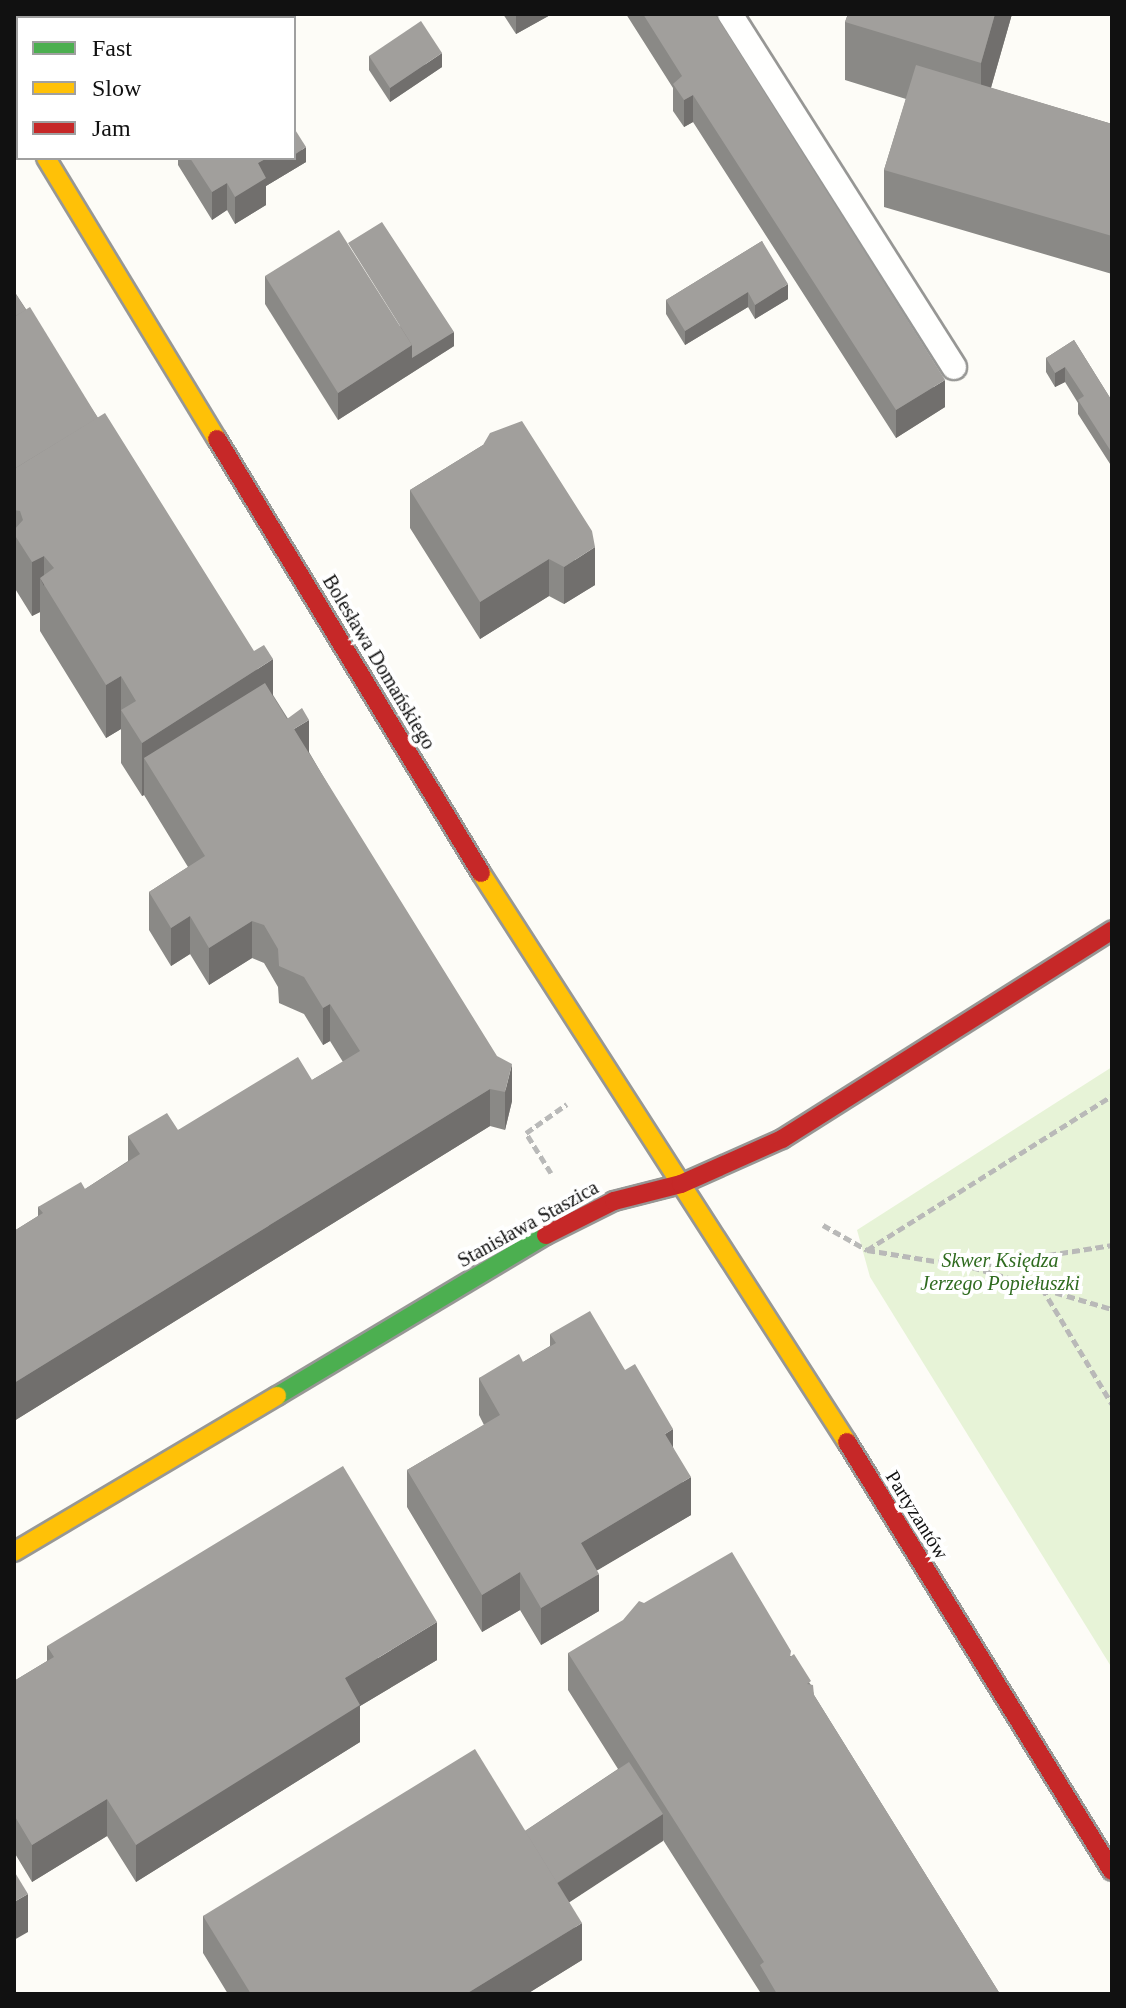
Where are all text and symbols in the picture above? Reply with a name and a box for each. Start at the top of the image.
legend [16,16,296,160]
text: Fast [92,35,132,61]
text: Slow [92,75,141,101]
text: Jam [92,115,131,141]
street label: Bolesława Domańskiego [317,570,441,754]
street label: Stanisława Staszica [453,1175,603,1273]
park label: Skwer Księdza Jerzego Popiełuszki [920,1249,1080,1296]
street label: Partyzantów [880,1466,954,1564]

